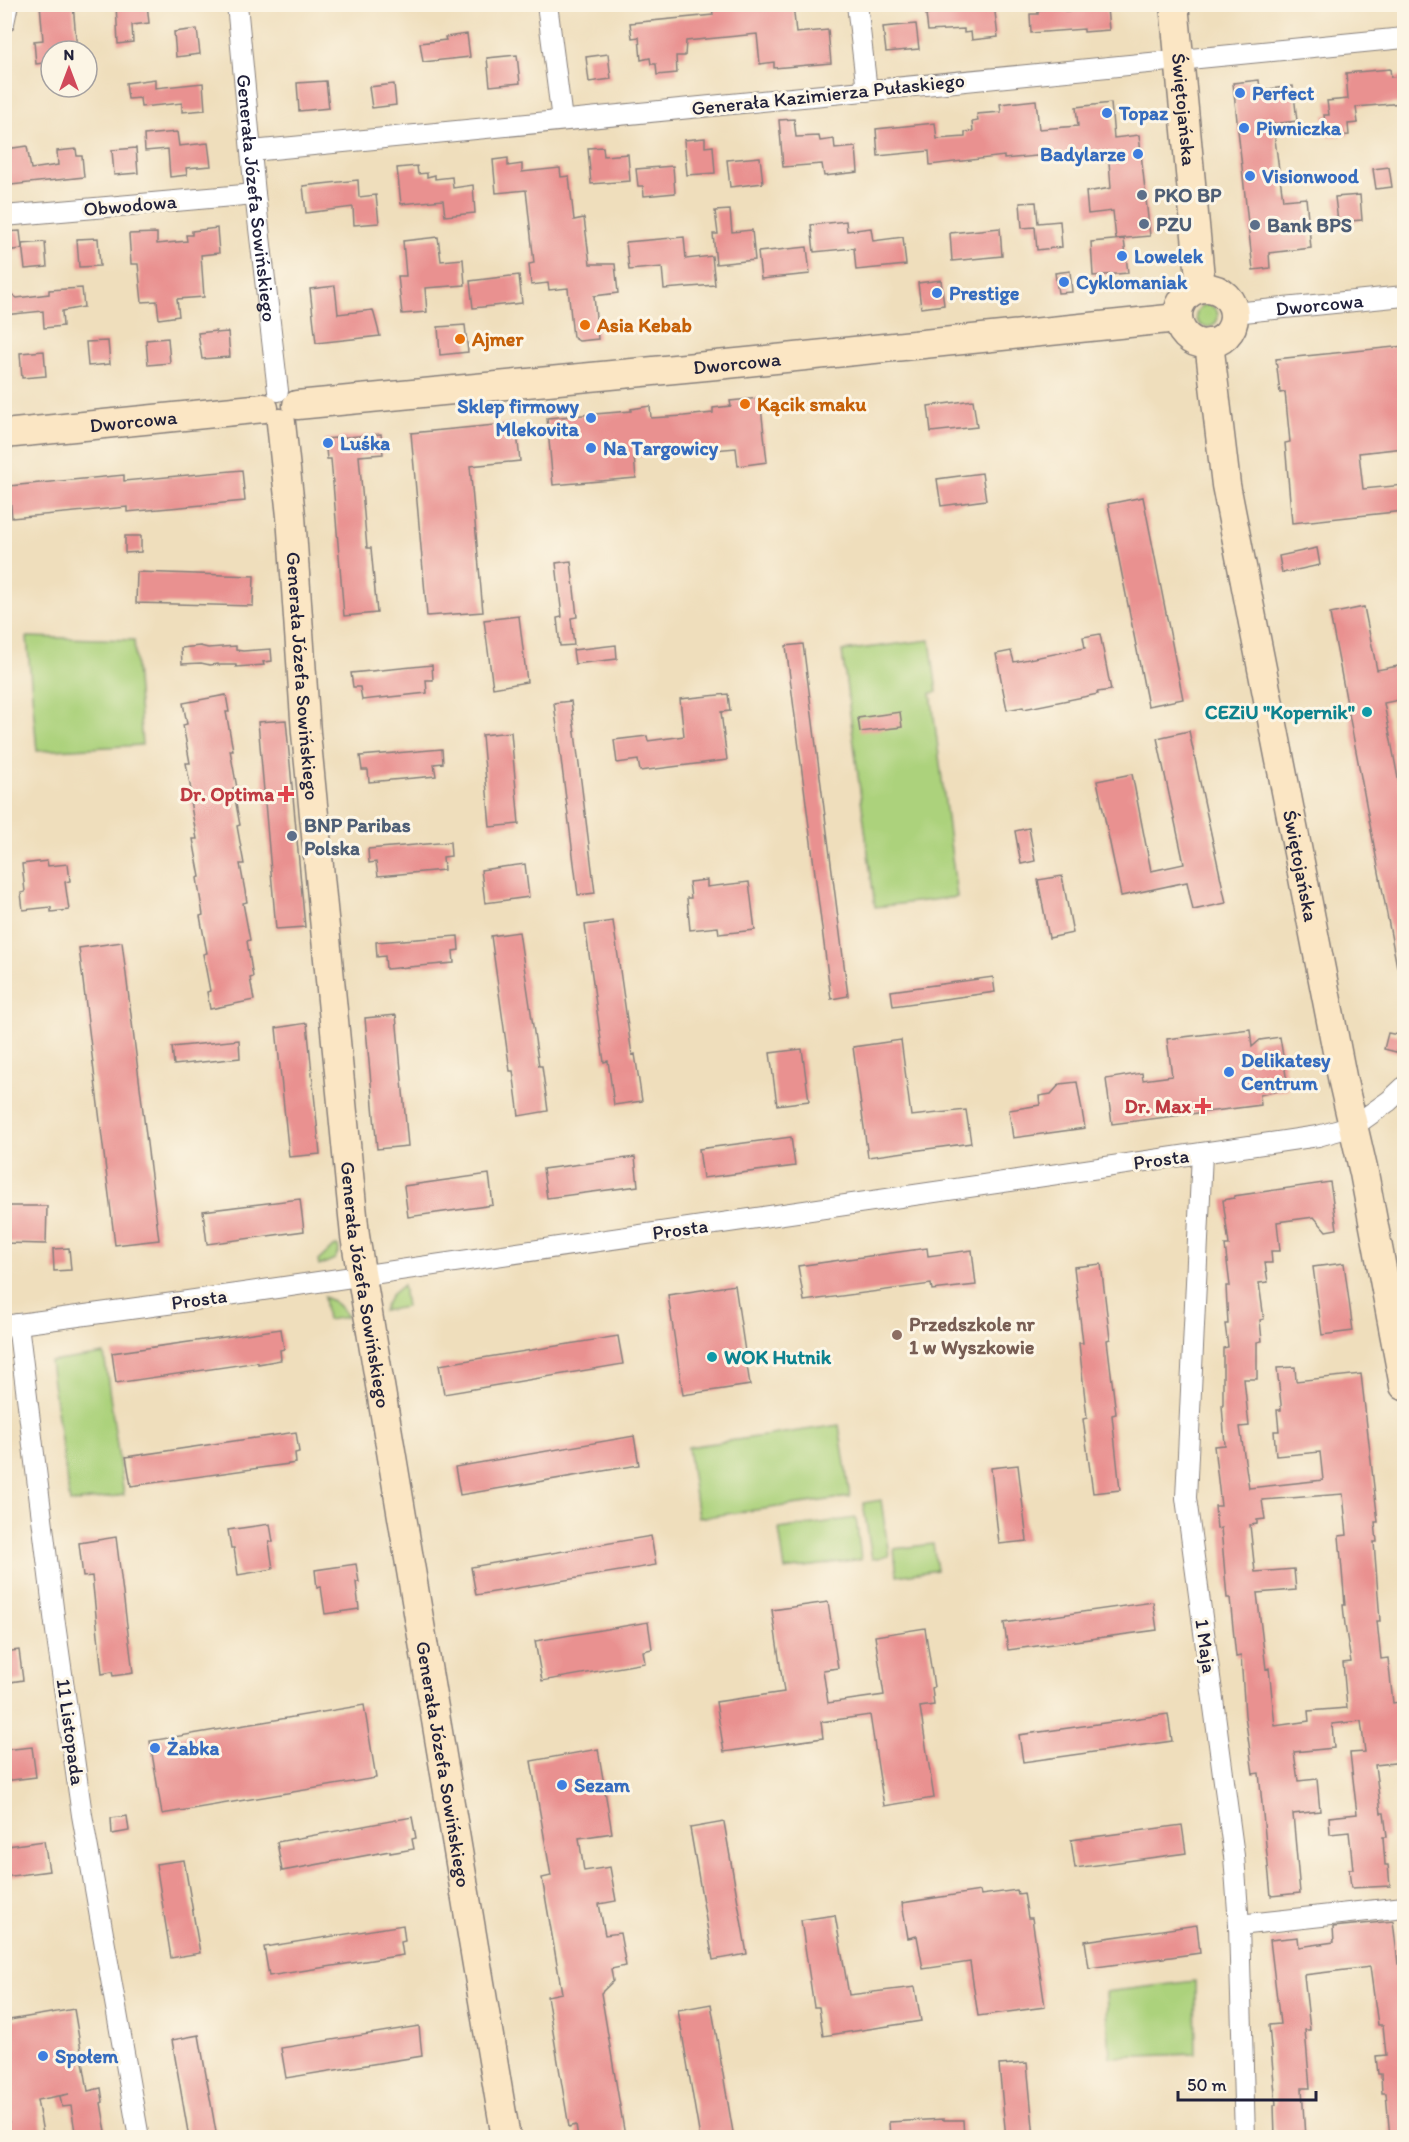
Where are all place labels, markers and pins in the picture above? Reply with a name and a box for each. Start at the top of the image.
place label: Perfect [1252,81,1315,105]
marker: Perfect [1233,86,1247,100]
place label: Topaz [1118,101,1169,126]
marker: Topaz [1100,106,1114,120]
place label: Piwniczka [1256,116,1342,140]
marker: Piwniczka [1237,121,1251,135]
place label: Badylarze [1040,142,1126,167]
marker: Badylarze [1131,147,1145,161]
place label: Visionwood [1262,164,1360,188]
marker: Visionwood [1243,169,1257,183]
place label: PKO BP [1154,183,1222,207]
marker: PKO BP [1135,188,1149,202]
place label: PZU [1156,212,1192,236]
place label: Bank BPS [1267,213,1352,237]
marker: PZU [1137,217,1151,231]
marker: Bank BPS [1248,218,1262,232]
place label: Lowelek [1134,244,1204,268]
marker: Lowelek [1115,249,1129,263]
place label: Cyklomaniak [1076,270,1188,295]
marker: Cyklomaniak [1057,275,1071,289]
place label: Prestige [949,281,1020,306]
marker: Prestige [930,286,944,300]
place label: Asia Kebab [596,313,692,337]
marker: Asia Kebab [578,318,592,332]
place label: Ajmer [471,327,524,352]
marker: Ajmer [453,332,467,346]
place label: Kącik smaku [757,392,867,417]
place label: Sklep firmowy Mlekovita [457,394,580,441]
marker: Kącik smaku [738,397,752,411]
marker: Sklep firmowy Mlekovita [584,411,598,425]
place label: Luśka [340,431,390,455]
marker: Luśka [321,436,335,450]
place label: Na Targowicy [603,436,719,461]
marker: Na Targowicy [584,441,598,455]
place label: CEZiU "Kopernik" [1205,700,1355,725]
marker: CEZiU "Kopernik" [1360,705,1374,719]
place label: Dr. Optima [180,782,274,807]
marker: Dr. Optima [279,787,293,801]
place label: BNP Paribas Polska [304,813,411,860]
marker: BNP Paribas Polska [285,829,299,843]
place label: Delikatesy Centrum [1241,1048,1331,1095]
marker: Delikatesy Centrum [1222,1065,1236,1079]
place label: Dr. Max [1124,1094,1192,1118]
marker: Dr. Max [1196,1099,1210,1113]
place label: Przedszkole nr 1 w Wyszkowie [909,1312,1036,1360]
marker: Przedszkole nr 1 w Wyszkowie [890,1328,904,1342]
place label: WOK Hutnik [724,1345,832,1369]
marker: WOK Hutnik [705,1350,719,1364]
place label: Żabka [167,1736,219,1760]
marker: Żabka [148,1741,162,1755]
place label: Sezam [574,1773,631,1797]
marker: Sezam [555,1778,569,1792]
place label: Społem [55,2044,119,2069]
marker: Społem [36,2049,50,2063]

